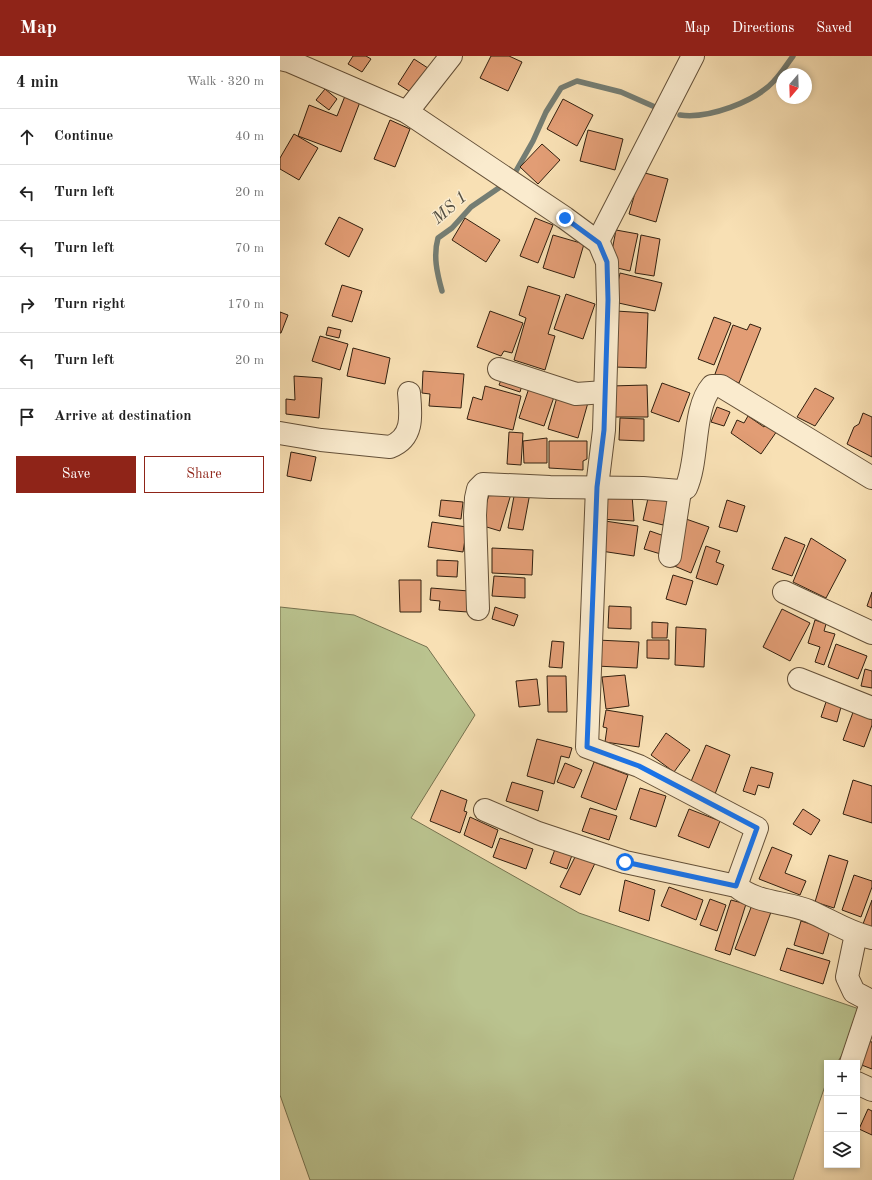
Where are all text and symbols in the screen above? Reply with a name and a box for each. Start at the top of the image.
text: Map [20,19,57,38]
text: Map [684,21,710,35]
text: Directions [732,21,794,35]
text: Saved [816,21,852,35]
north arrow [776,68,812,104]
text: 4 min [16,74,59,91]
text: Walk · 320 m [187,75,264,88]
icon: ahead [16,126,38,148]
text: Continue [54,129,113,144]
text: 40 m [235,130,264,143]
icon: left [16,182,38,204]
text: Turn left [54,185,114,200]
text: 20 m [235,186,264,199]
water label: MS 1 [428,188,471,228]
route end [556,209,574,227]
icon: left [16,238,38,260]
text: Turn left [54,241,114,256]
text: 70 m [235,242,264,255]
icon: right [16,294,38,316]
text: Turn right [54,297,125,312]
text: 170 m [227,298,264,311]
icon: left [16,350,38,372]
text: Turn left [54,353,114,368]
text: 20 m [235,354,264,367]
icon: arrive [16,406,38,428]
text: Arrive at destination [54,409,192,424]
button: Save [16,456,136,493]
button: Share [144,456,264,493]
route start [616,853,634,871]
map controls [824,1060,860,1168]
button: + [824,1060,860,1096]
button: − [824,1096,860,1132]
button: layers [824,1132,860,1168]

